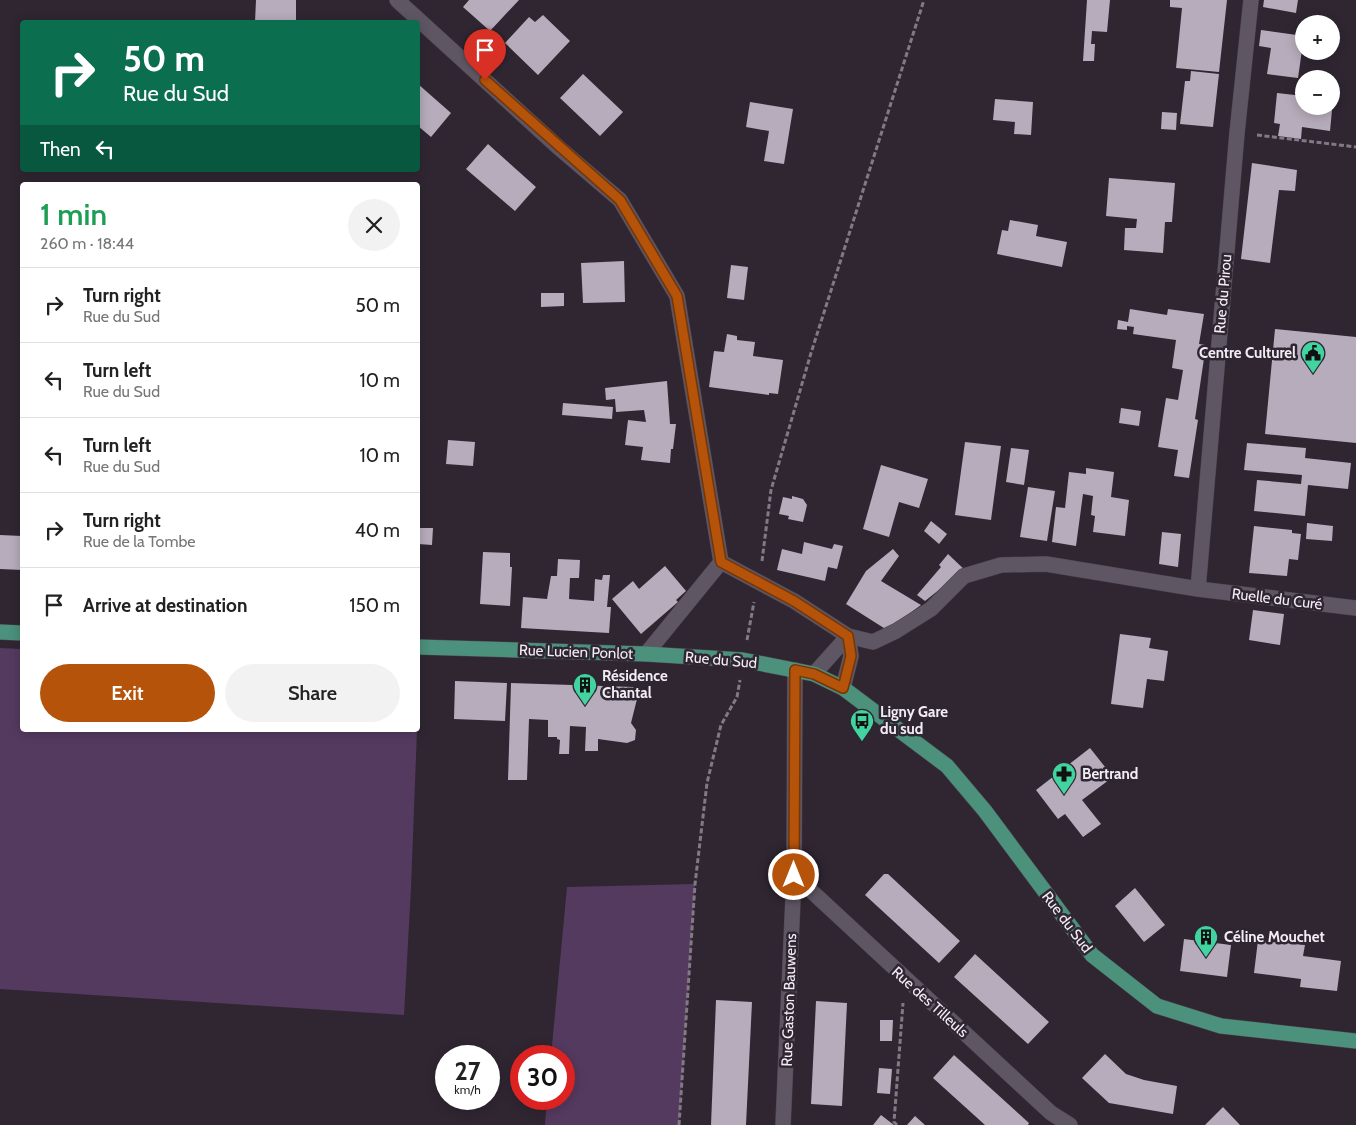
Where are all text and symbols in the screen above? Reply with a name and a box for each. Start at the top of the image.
map controls [1295,15,1340,115]
button: + [1295,15,1340,60]
pin [464,29,506,80]
icon: arrive [471,36,499,64]
text: 50 m [123,37,205,80]
icon: right [40,40,105,105]
button: − [1295,70,1340,115]
text: Rue du Sud [123,80,229,107]
icon: left [91,135,119,163]
text: Then [40,138,81,161]
text: 1 min [40,196,107,233]
button: close [348,199,400,251]
text: 260 m · 18:44 [40,234,134,253]
street label: Rue du Pirou [1211,254,1235,334]
text: Turn right [83,284,161,307]
icon: right [40,291,68,319]
text: 50 m [356,294,400,317]
text: Rue du Sud [83,307,160,326]
public building icon: Centre Culturel [1300,340,1326,374]
place label: Centre Culturel [1199,344,1296,362]
text: Turn left [83,359,151,382]
icon: left [40,366,68,394]
text: 10 m [360,369,400,392]
text: Rue du Sud [83,382,160,401]
text: Turn left [83,434,151,457]
icon: left [40,441,68,469]
text: 10 m [360,444,400,467]
text: Rue du Sud [83,457,160,476]
text: Turn right [83,509,161,532]
icon: right [40,516,68,544]
text: 40 m [355,519,400,542]
text: Rue de la Tombe [83,532,196,551]
street label: Ruelle du Curé [1231,585,1324,614]
icon: arrive [40,591,68,619]
text: Arrive at destination [83,594,247,617]
text: 150 m [349,594,400,617]
street label: Rue Lucien Ponlot [519,641,633,663]
street label: Rue du Sud [684,648,758,672]
button: Exit [40,664,215,722]
button: Share [225,664,400,722]
place label: Résidence Chantal [602,667,668,702]
building icon: Résidence Chantal [572,672,598,706]
place label: Ligny Gare du sud [880,703,948,738]
bus stop icon: Ligny Gare du sud [849,708,875,742]
pharmacy icon: Bertrand [1051,761,1077,795]
place label: Bertrand [1082,765,1138,783]
position arrow [767,848,819,900]
street label: Rue du Sud [1038,888,1096,956]
building icon: Céline Mouchet [1193,924,1219,958]
place label: Céline Mouchet [1224,928,1325,946]
street label: Rue Gaston Bauwens [778,933,800,1067]
street label: Rue des Tilleuls [888,963,972,1041]
speed limit sign: 30 [510,1045,575,1110]
text: 27 [455,1056,480,1086]
text: km/h [454,1082,481,1097]

